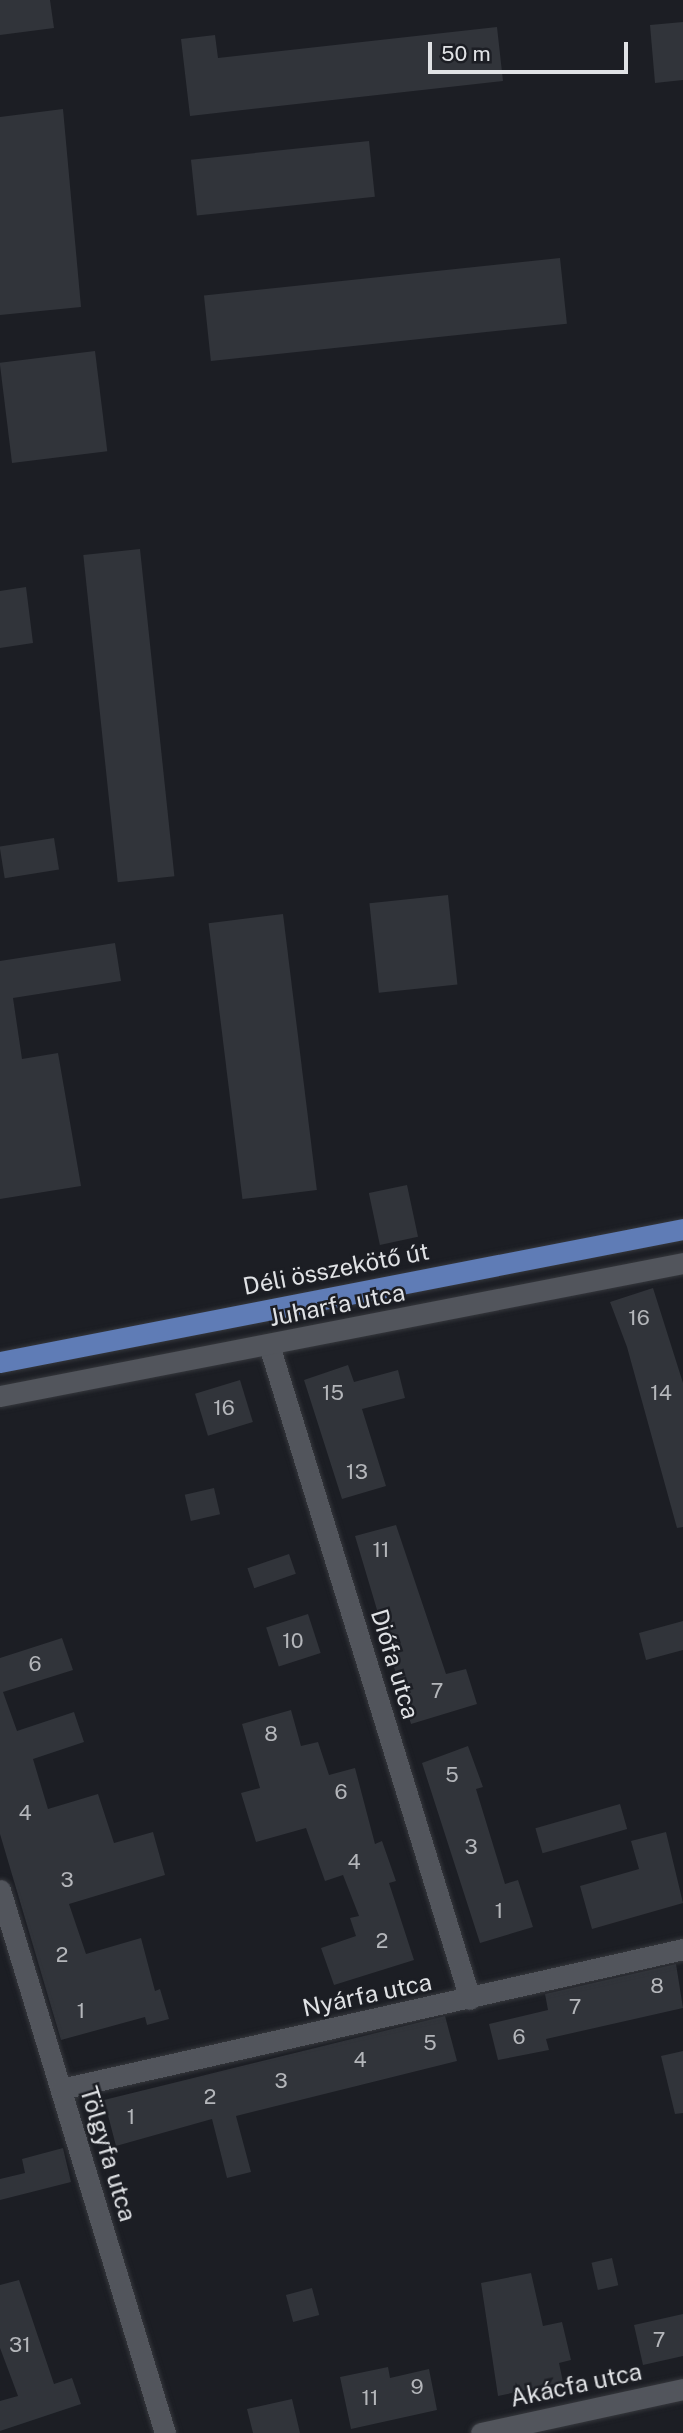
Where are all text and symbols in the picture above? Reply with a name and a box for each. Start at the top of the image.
scale bar [431,28,630,72]
text: 50 m [441,41,491,66]
street label: Déli összekötő út [240,1237,432,1301]
street label: Juharfa utca [267,1278,407,1332]
house number: 16 [628,1305,650,1331]
house number: 15 [322,1380,344,1406]
house number: 14 [650,1380,672,1406]
house number: 16 [213,1395,235,1421]
house number: 13 [346,1459,368,1485]
house number: 11 [372,1537,390,1563]
street label: Diófa utca [365,1606,425,1722]
house number: 10 [282,1628,304,1654]
house number: 6 [28,1651,42,1677]
house number: 7 [431,1678,443,1704]
house number: 8 [264,1721,278,1747]
house number: 5 [445,1762,459,1788]
house number: 6 [334,1779,348,1805]
house number: 4 [18,1800,32,1826]
house number: 3 [464,1834,478,1860]
house number: 4 [347,1849,361,1875]
house number: 3 [60,1867,74,1893]
house number: 1 [495,1898,503,1924]
house number: 2 [376,1928,388,1954]
house number: 2 [56,1942,68,1968]
street label: Nyárfa utca [300,1967,434,2023]
house number: 8 [650,1973,664,1999]
house number: 7 [569,1994,581,2020]
house number: 1 [77,1998,85,2024]
house number: 6 [512,2024,526,2050]
house number: 5 [423,2030,437,2056]
house number: 4 [353,2047,367,2073]
house number: 3 [274,2068,288,2094]
street label: Tölgyfa utca [74,2083,142,2225]
house number: 2 [204,2084,216,2110]
house number: 1 [127,2104,135,2130]
house number: 7 [653,2327,665,2353]
house number: 31 [9,2332,31,2358]
street label: Akácfa utca [508,2357,644,2413]
house number: 9 [410,2374,424,2400]
house number: 11 [361,2385,379,2411]

